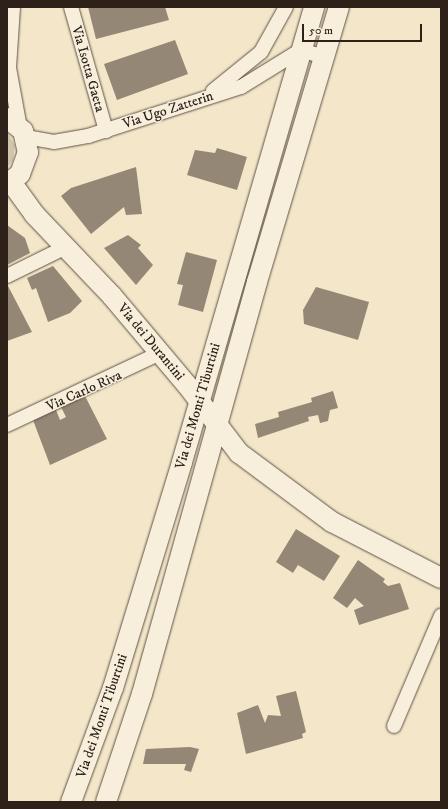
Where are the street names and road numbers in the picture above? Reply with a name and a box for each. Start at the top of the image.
street label: Via Isotta Gaeta [68,24,108,114]
street label: Via Ugo Zatterin [121,87,215,133]
street label: Via dei Durantini [114,300,188,384]
street label: Via dei Monti Tiburtini [172,341,224,471]
street label: Via Carlo Riva [44,367,124,415]
street label: Via dei Monti Tiburtini [73,652,131,780]

